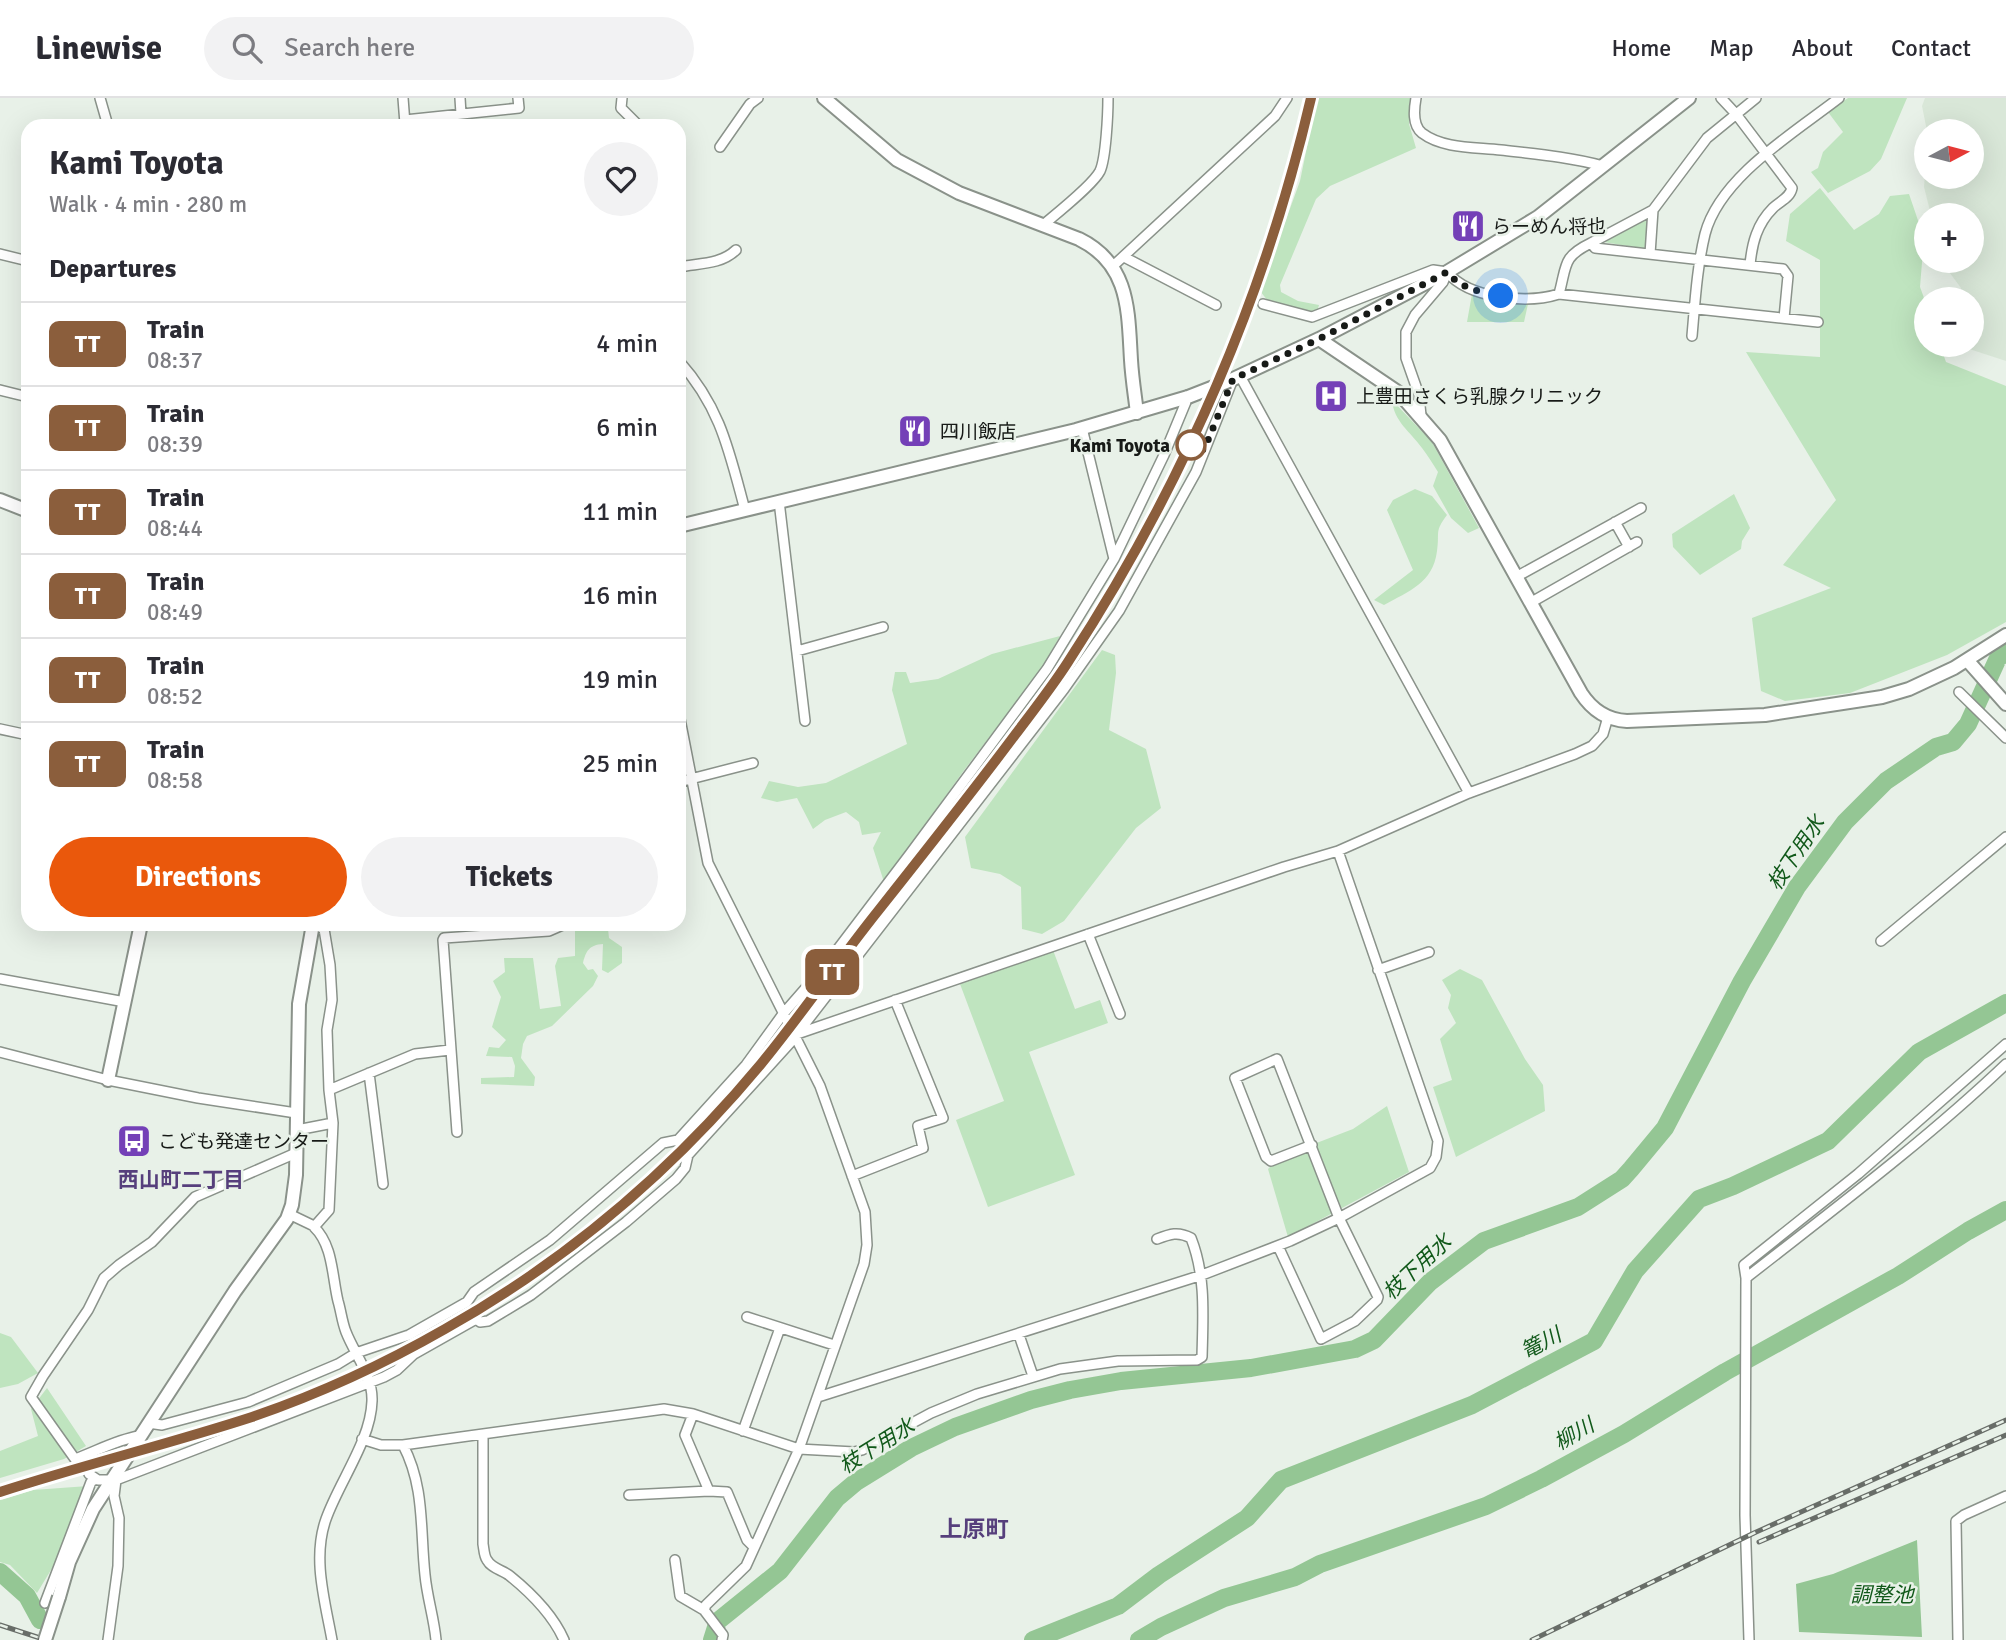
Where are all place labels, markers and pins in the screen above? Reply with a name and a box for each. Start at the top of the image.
restaurant icon: らーめん将也 [1449,207,1487,245]
place label: らーめん将也 [1492,215,1606,239]
hospital icon: 上豊田さくら乳腺クリニック [1312,377,1350,415]
place label: 上豊田さくら乳腺クリニック [1356,385,1603,409]
restaurant icon: 四川飯店 [896,412,934,450]
place label: 四川飯店 [940,420,1016,444]
marker: Kami Toyota [1176,430,1206,460]
place label: Kami Toyota [1069,434,1170,458]
bus stop icon: こども発達センター [115,1122,153,1160]
place label: こども発達センター [158,1130,329,1154]

